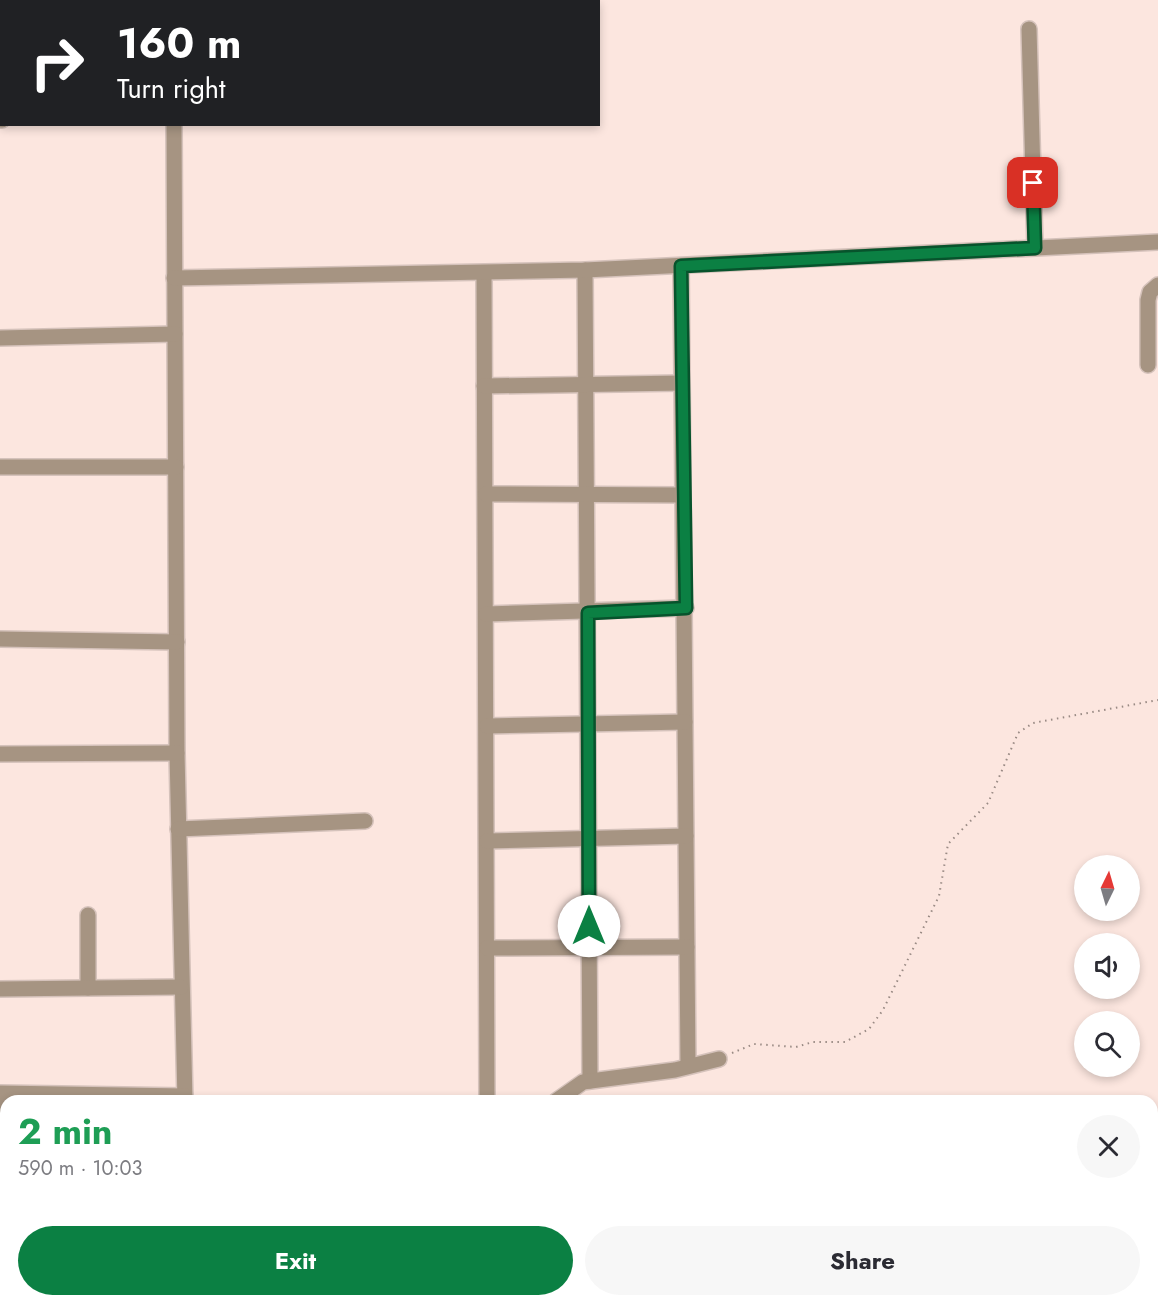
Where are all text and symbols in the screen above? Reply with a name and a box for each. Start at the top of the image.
text: 160 m [117,13,241,74]
icon: right [18,24,96,102]
text: Turn right [117,69,225,108]
pin [1007,157,1058,208]
icon: arrive [1016,166,1049,199]
north arrow [1074,855,1140,921]
map controls [1074,855,1140,1077]
position arrow [557,894,621,958]
button: sound [1074,933,1140,999]
button: search [1074,1011,1140,1077]
text: 2 min [18,1105,113,1157]
button: close [1077,1115,1140,1178]
text: 590 m · 10:03 [18,1154,142,1183]
button: Exit [18,1226,573,1295]
button: Share [585,1226,1140,1295]

